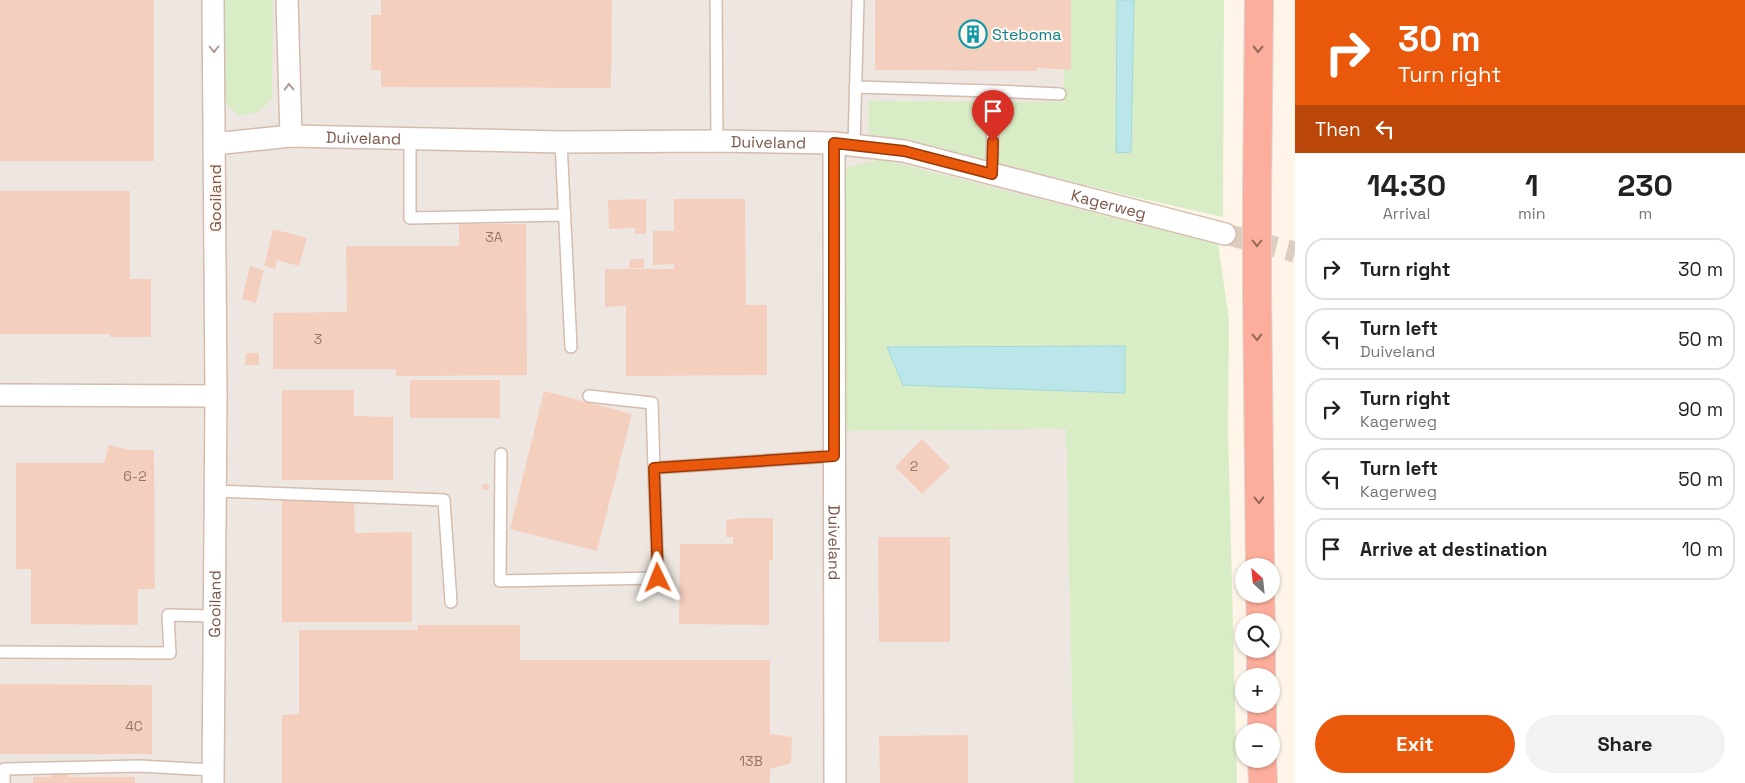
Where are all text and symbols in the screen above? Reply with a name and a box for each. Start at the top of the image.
text: 30 m [1398,17,1481,61]
building icon: Steboma [958,19,988,49]
icon: right [1315,20,1380,85]
place label: Steboma [992,24,1062,45]
one-way arrow [209,45,219,53]
one-way arrow [1253,45,1264,53]
text: Turn right [1398,60,1501,88]
one-way arrow [284,83,295,91]
pin [972,90,1014,141]
icon: arrive [979,97,1007,125]
icon: left [1371,115,1399,143]
text: Then [1315,117,1361,142]
street label: Duiveland [326,127,401,149]
street label: Duiveland [731,131,806,154]
street label: Gooiland [205,164,226,232]
text: 14:30 [1367,166,1446,205]
text: 1 [1525,166,1539,205]
text: 230 [1618,166,1673,205]
street label: Kagerweg [1069,185,1149,224]
text: Arrival [1383,203,1430,224]
text: min [1518,203,1546,224]
text: m [1638,203,1652,224]
house number: 3A [485,228,503,246]
one-way arrow [1252,240,1262,247]
icon: right [1317,255,1345,283]
text: Turn right [1360,257,1450,282]
text: 30 m [1678,257,1723,282]
text: Turn left [1360,316,1438,341]
icon: left [1317,325,1345,353]
text: 50 m [1678,327,1723,352]
house number: 3 [314,330,322,348]
one-way arrow [1252,334,1262,341]
text: Duiveland [1360,341,1435,362]
text: Turn right [1360,386,1450,411]
icon: right [1317,395,1345,423]
text: 90 m [1678,397,1723,422]
text: Kagerweg [1360,411,1437,432]
text: Turn left [1360,456,1438,481]
house number: 2 [910,457,918,475]
icon: left [1317,465,1345,493]
house number: 6-2 [123,467,147,485]
text: 50 m [1678,467,1723,492]
text: Kagerweg [1360,481,1437,502]
one-way arrow [1254,496,1264,504]
street label: Duiveland [824,505,845,580]
icon: arrive [1317,535,1345,563]
text: Arrive at destination [1360,537,1548,562]
text: 10 m [1682,537,1723,562]
position arrow [631,551,683,603]
north arrow [1235,558,1280,602]
map controls [1235,558,1280,768]
street label: Gooiland [204,570,226,638]
button: search [1235,613,1280,658]
button: + [1235,668,1280,713]
button: Exit [1315,715,1515,773]
button: Share [1525,715,1725,773]
house number: 4C [125,717,143,735]
button: − [1235,723,1280,768]
house number: 13B [739,752,763,770]

